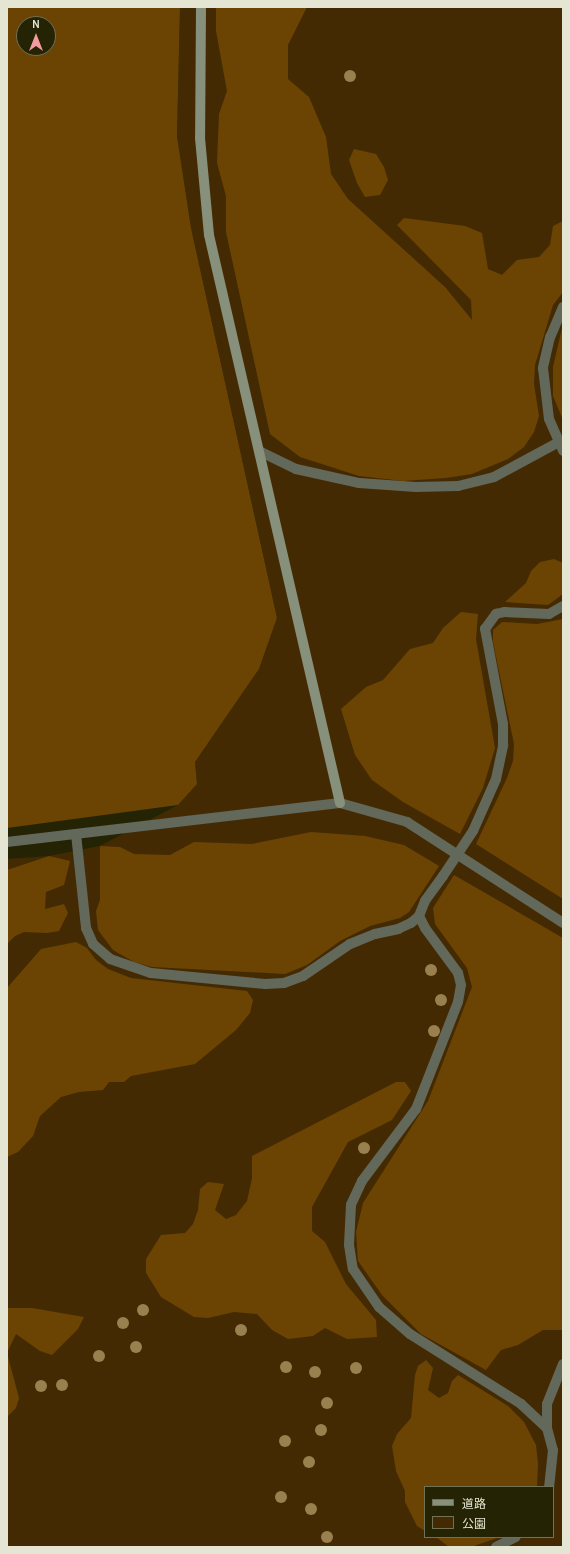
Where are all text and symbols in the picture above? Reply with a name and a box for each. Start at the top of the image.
north arrow [16,16,56,56]
text: N [32,18,40,31]
legend [424,1486,554,1538]
text: 道路 [462,1497,486,1511]
text: 公園 [462,1517,486,1531]

